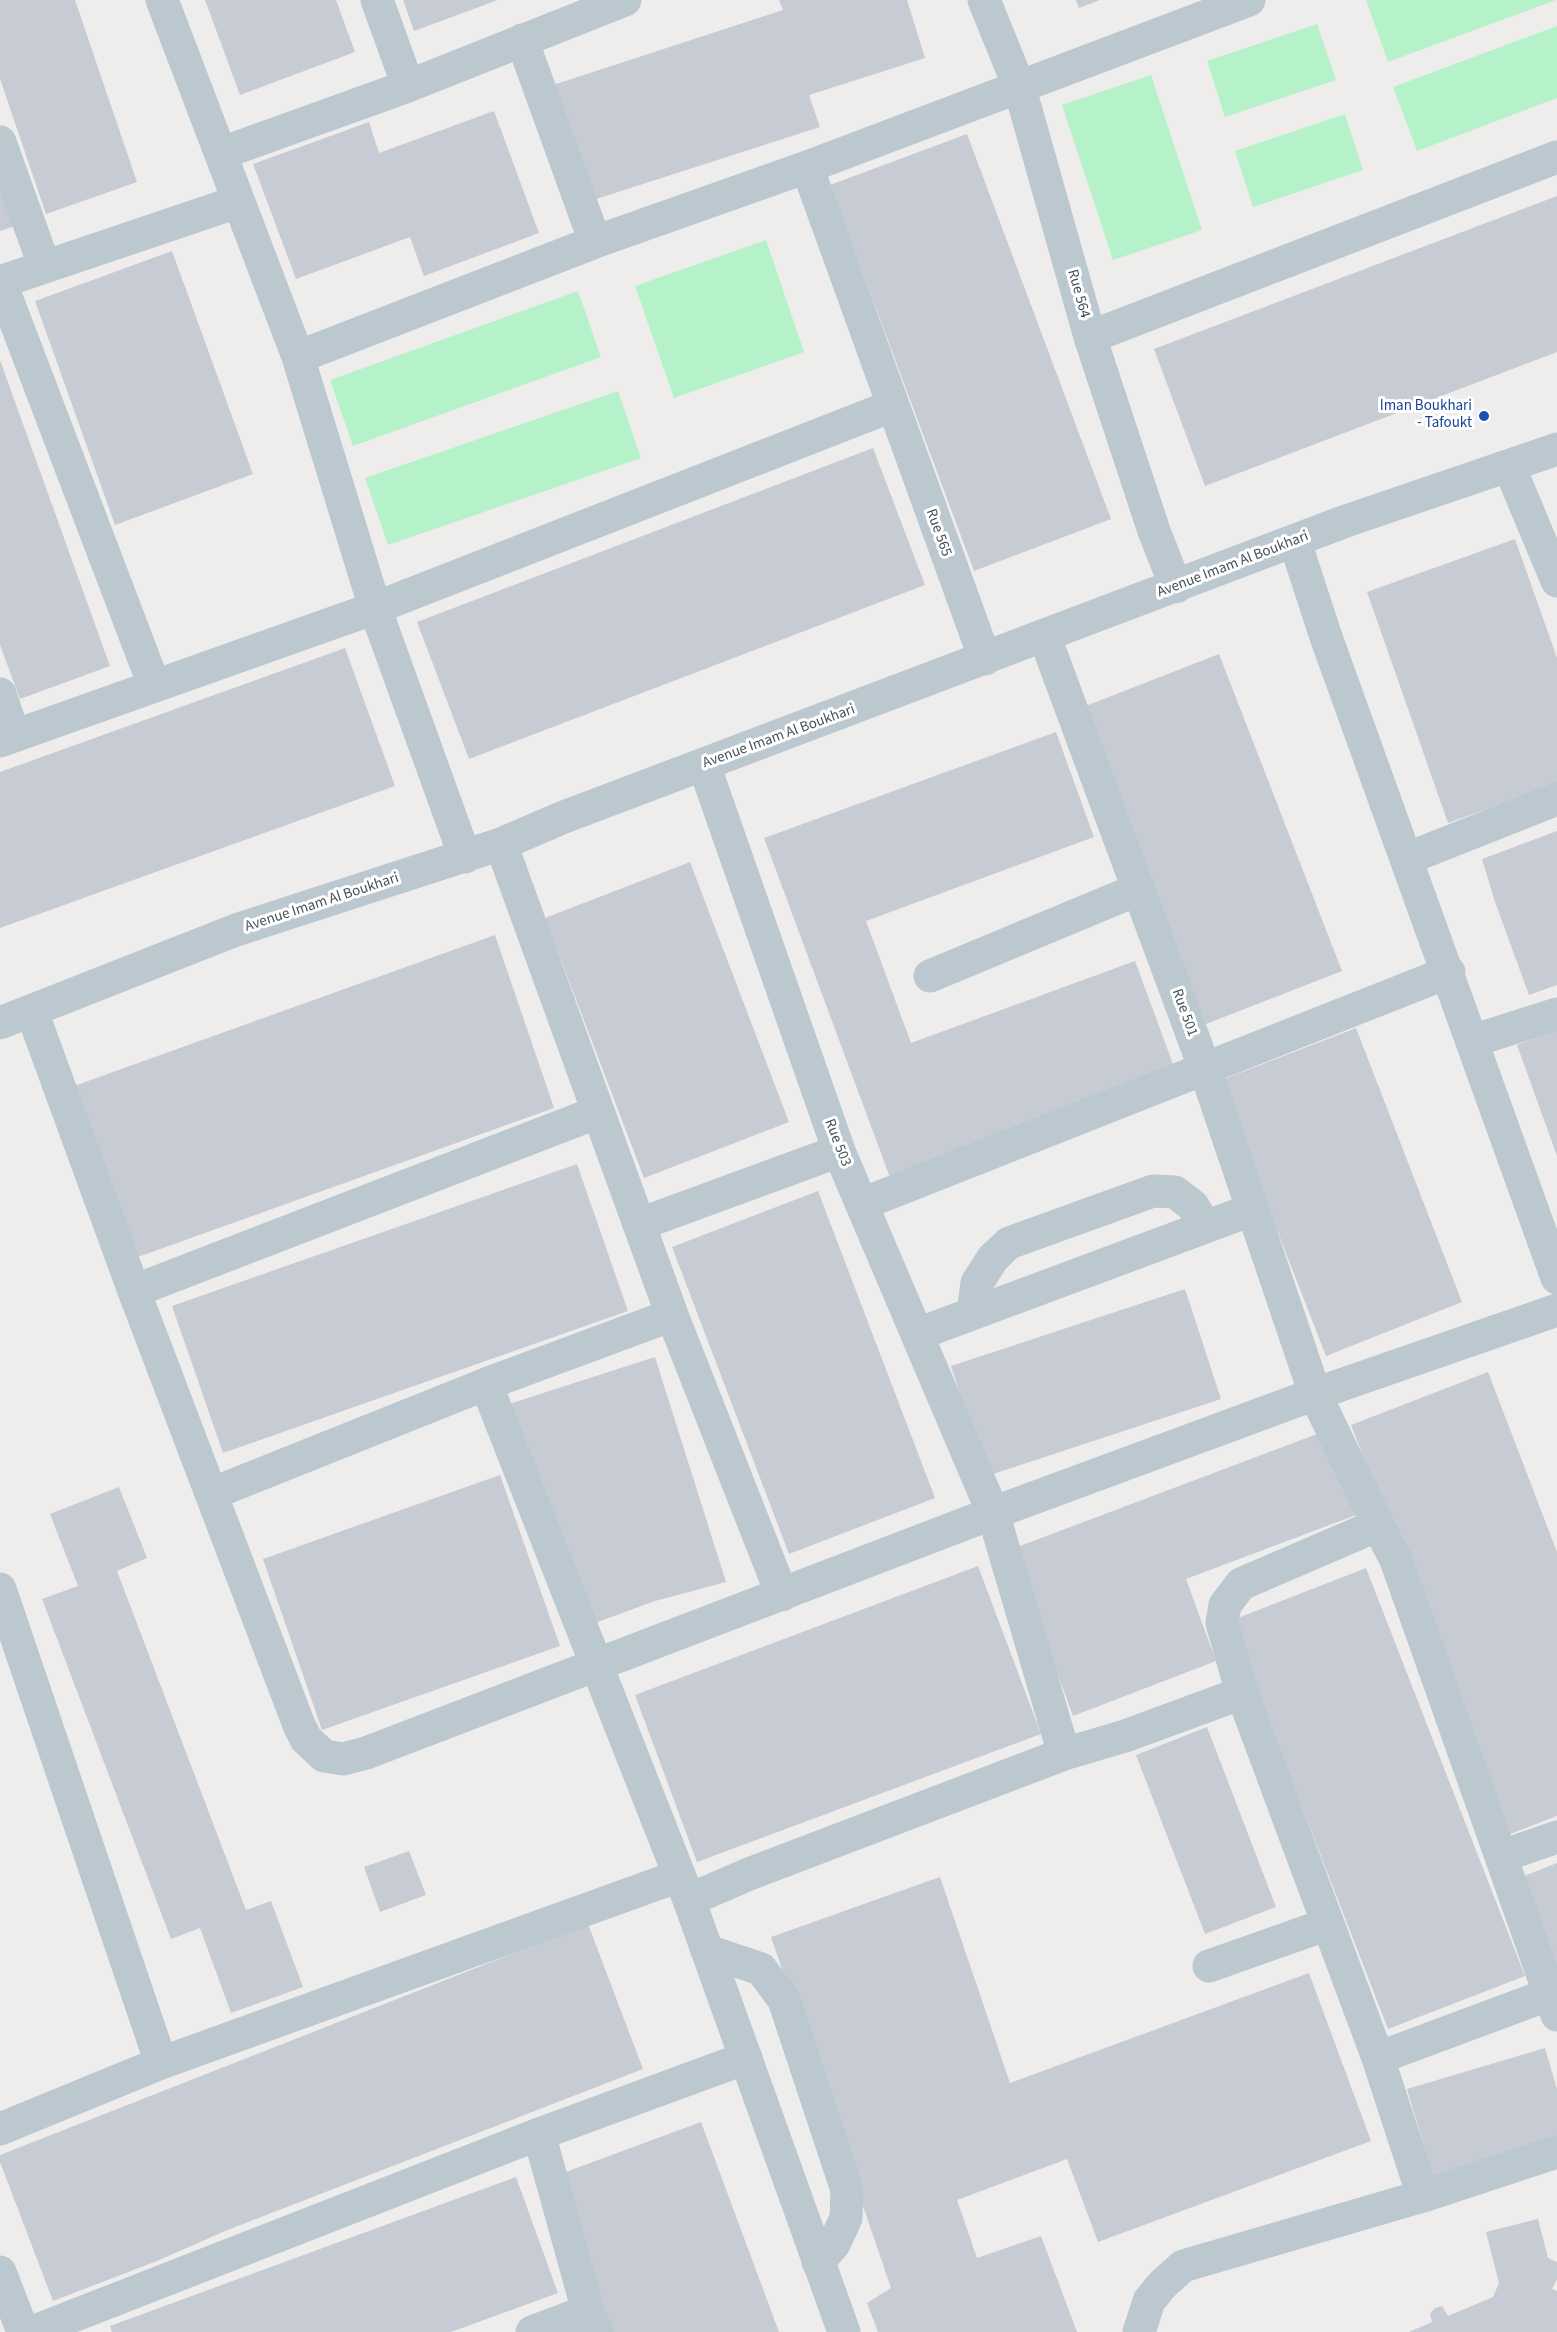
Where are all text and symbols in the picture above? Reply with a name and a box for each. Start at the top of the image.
street label: Rue 564 [1063,268,1093,320]
place label: Iman Boukhari - Tafoukt [1380,398,1472,433]
marker: Iman Boukhari - Tafoukt [1477,409,1491,423]
street label: Rue 565 [921,507,955,559]
street label: Avenue Imam Al Boukhari [1155,528,1311,602]
street label: Avenue Imam Al Boukhari [700,701,858,773]
street label: Avenue Imam Al Boukhari [243,870,401,936]
street label: Rue 501 [1167,987,1201,1039]
street label: Rue 503 [820,1117,854,1169]

